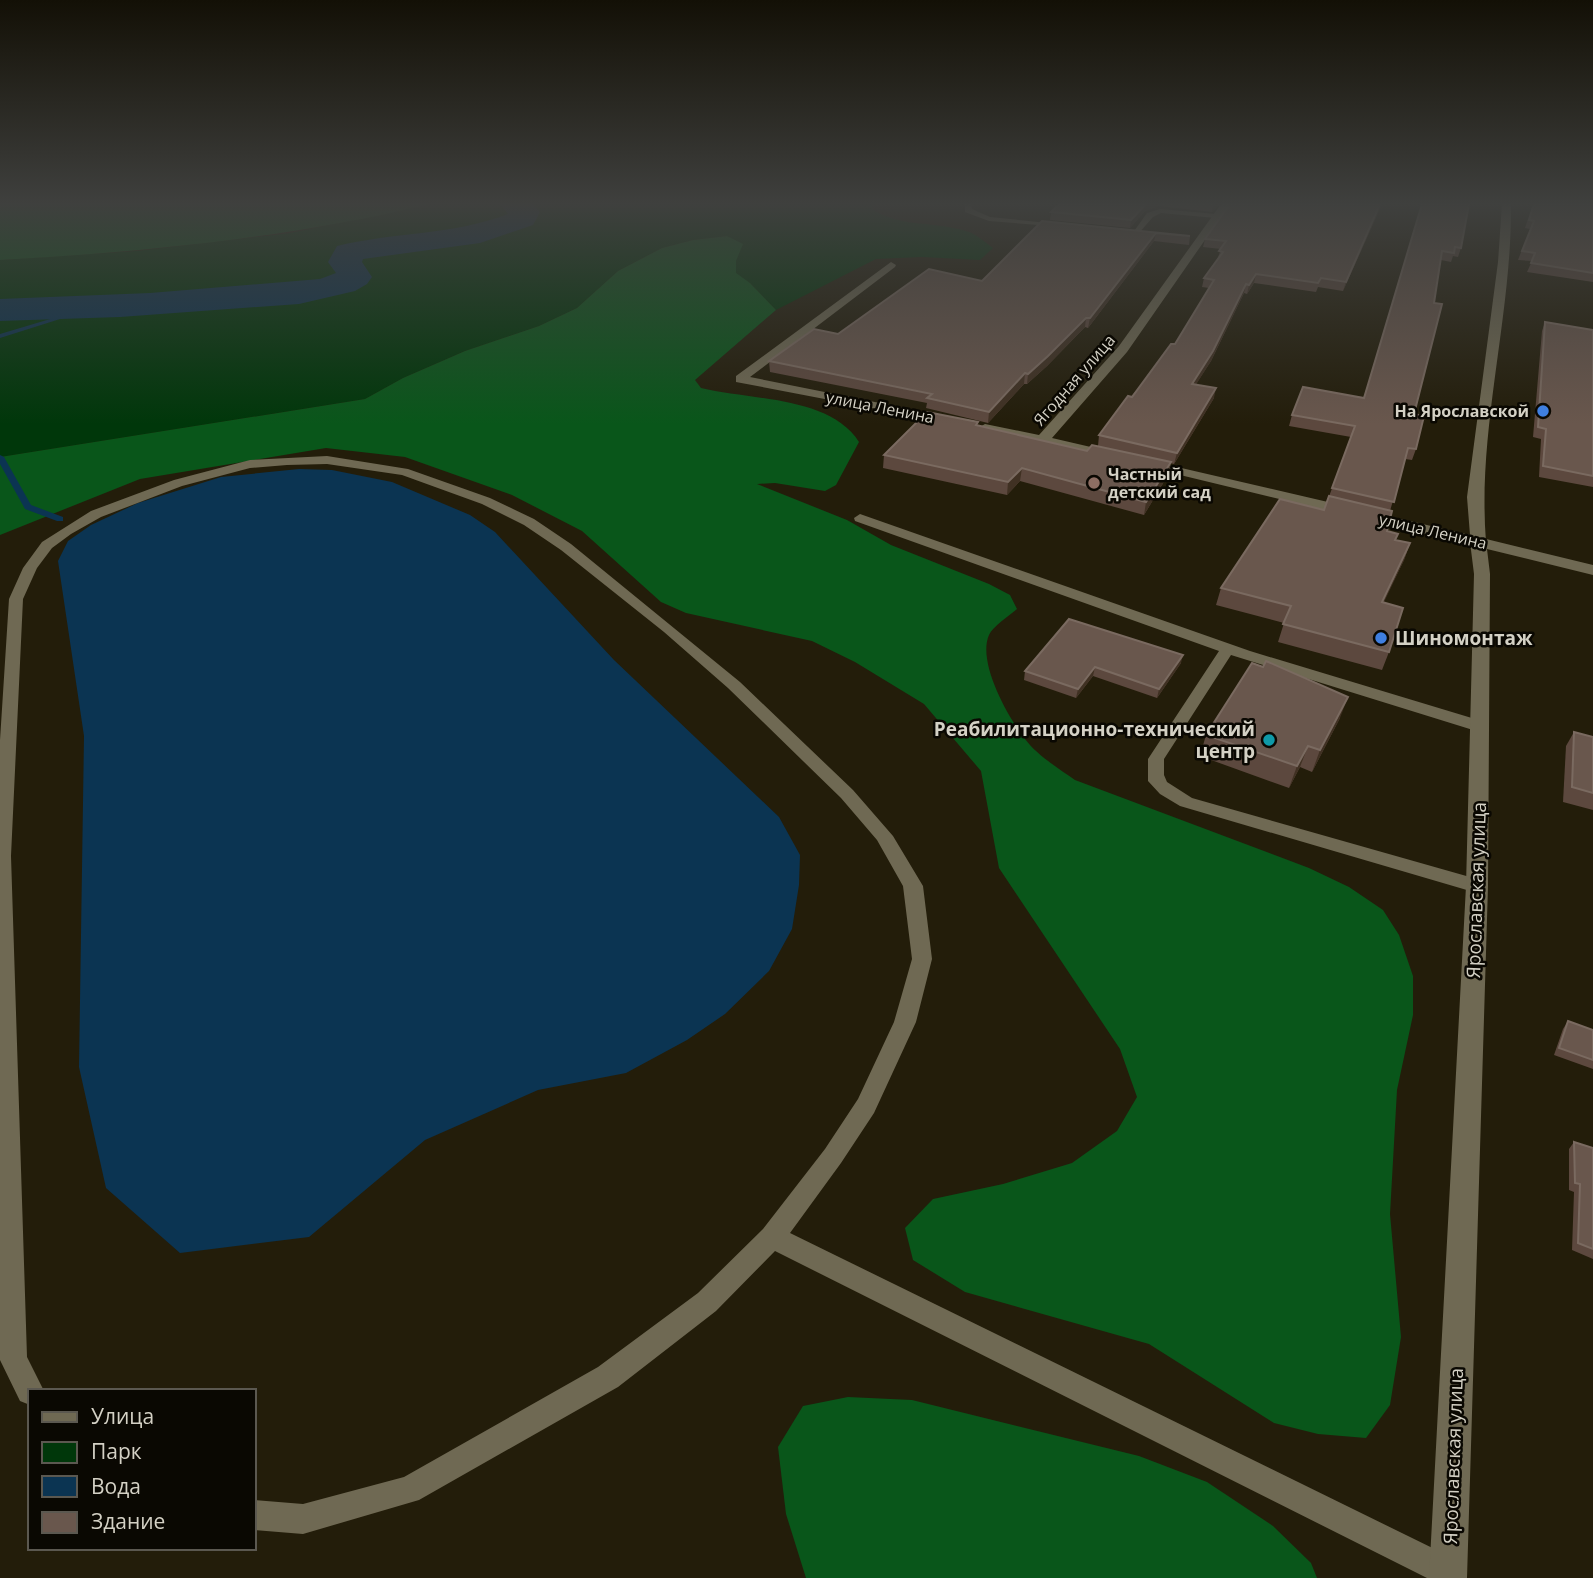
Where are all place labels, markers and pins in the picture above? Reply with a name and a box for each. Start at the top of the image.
place label: На Ярославской [1394,400,1529,422]
marker: На Ярославской [1535,403,1551,419]
place label: Частный детский сад [1108,463,1211,503]
marker: Частный детский сад [1086,475,1102,491]
place label: Шиномонтаж [1395,625,1533,651]
marker: Шиномонтаж [1373,630,1389,646]
place label: Реабилитационно-технический центр [934,716,1255,764]
marker: Реабилитационно-технический центр [1261,732,1277,748]

